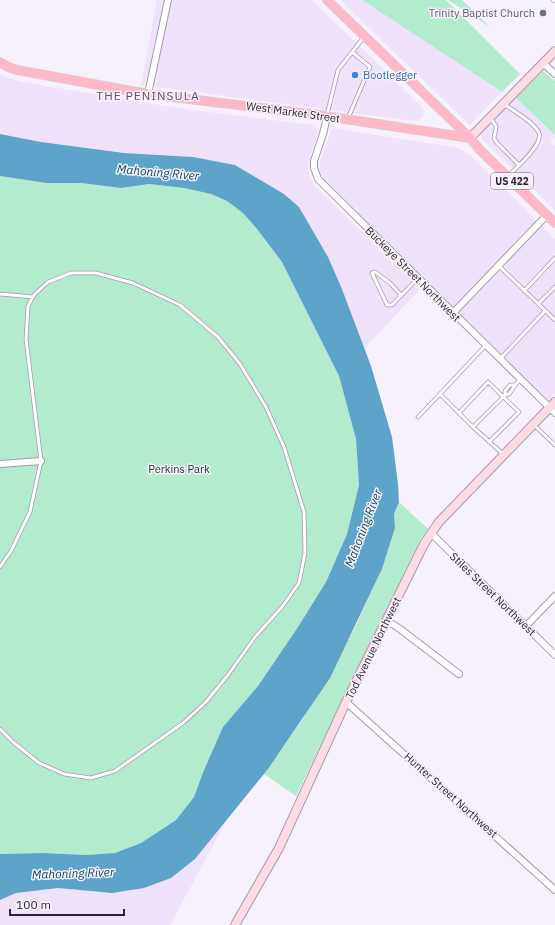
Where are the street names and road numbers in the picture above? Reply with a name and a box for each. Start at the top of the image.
street label: West Market Street [245,98,341,126]
road number: US 422 [491,173,533,189]
street label: Buckeye Street Northwest [362,223,464,325]
street label: Stiles Street Northwest [447,549,539,639]
street label: Tod Avenue Northwest [342,595,404,701]
street label: Hunter Street Northwest [401,749,501,841]

